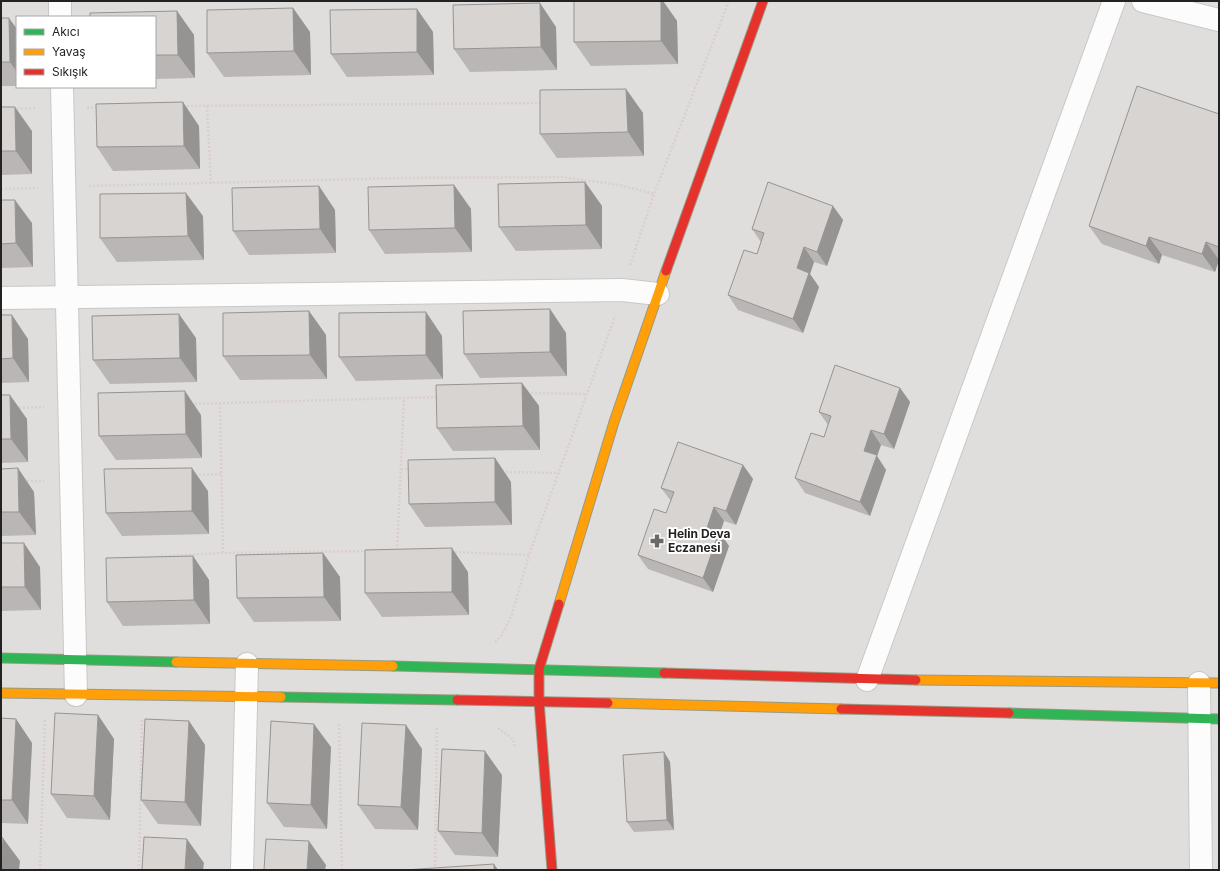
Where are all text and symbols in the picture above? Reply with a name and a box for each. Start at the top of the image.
legend [16,16,156,88]
text: Akıcı [52,24,80,39]
text: Yavaş [52,44,86,59]
text: Sıkışık [52,64,88,79]
place label: Helin Deva Eczanesi [668,526,731,555]
pharmacy icon: Helin Deva Eczanesi [649,533,665,549]

